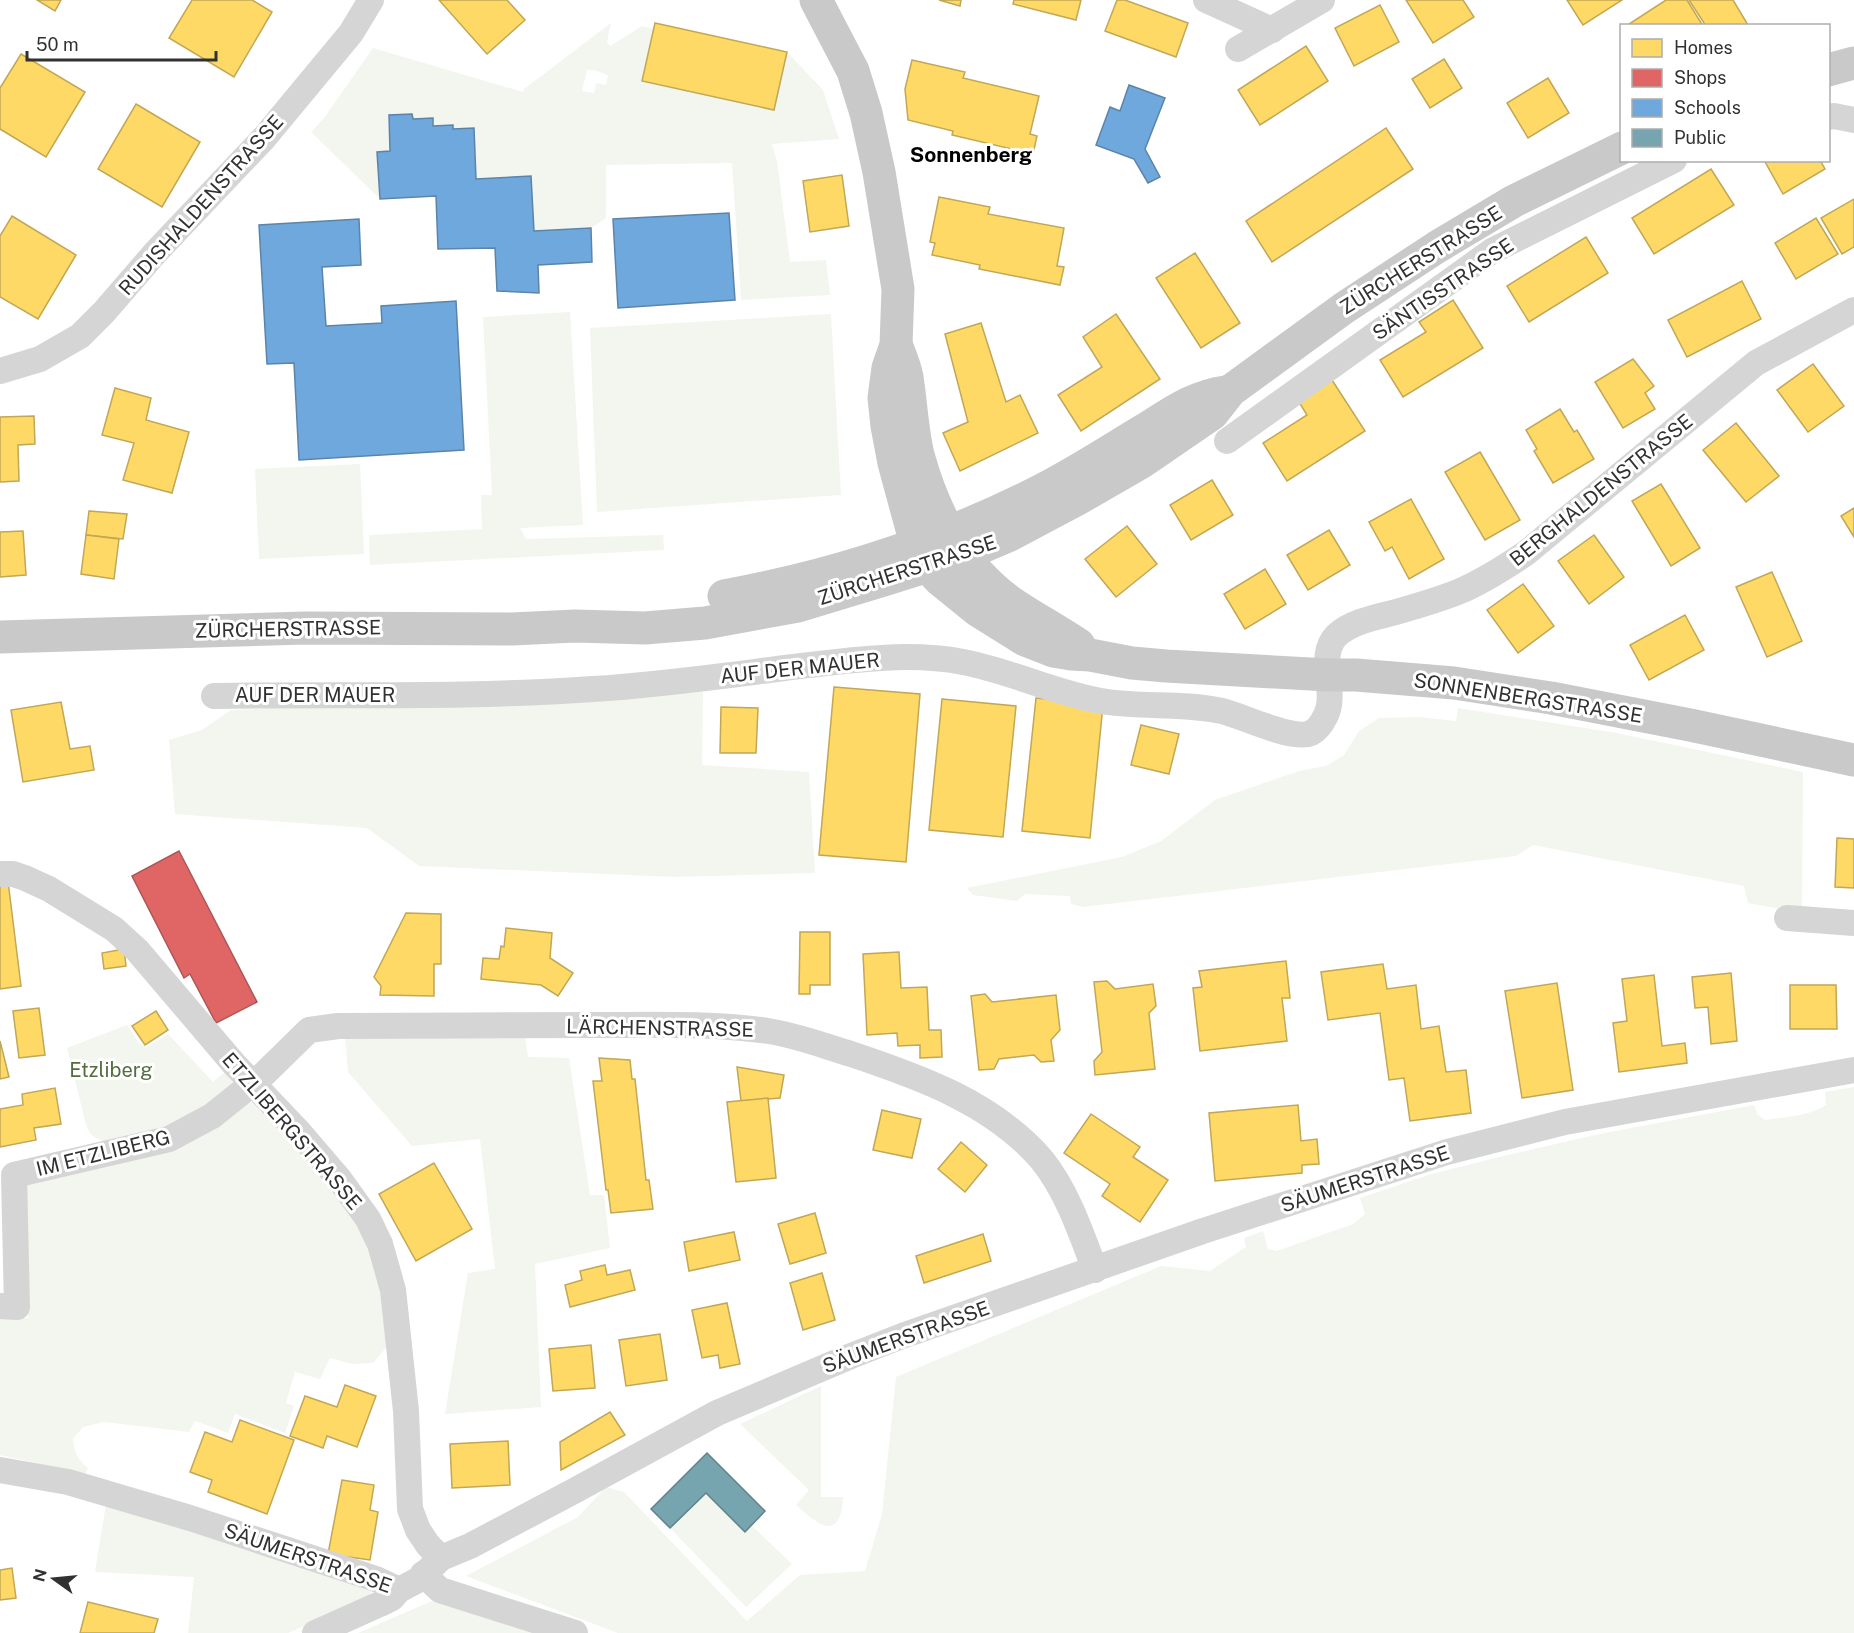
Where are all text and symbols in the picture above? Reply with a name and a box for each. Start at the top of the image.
scale bar [27,24,216,62]
legend [1620,24,1830,162]
text: 50 m [36,34,79,55]
text: Homes [1674,37,1733,58]
text: Shops [1674,67,1726,88]
text: Schools [1674,97,1741,118]
street label: RUDISHALDENSTRASSE [114,110,288,300]
text: Public [1674,127,1726,148]
district label: Sonnenberg [910,142,1032,167]
street label: ZÜRCHERSTRASSE [1335,200,1506,320]
street label: SÄNTISSTRASSE [1368,233,1518,345]
street label: BERGHALDENSTRASSE [1505,409,1697,571]
street label: ZÜRCHERSTRASSE [814,529,999,610]
street label: ZÜRCHERSTRASSE [195,614,381,643]
street label: AUF DER MAUER [719,648,881,688]
street label: SONNENBERGSTRASSE [1412,668,1644,728]
street label: AUF DER MAUER [235,683,395,707]
street label: LÄRCHENSTRASSE [566,1014,754,1042]
street label: ETZLIBERGSTRASSE [217,1047,367,1215]
park label: Etzliberg [69,1058,153,1082]
street label: IM ETZLIBERG [34,1125,172,1181]
street label: SÄUMERSTRASSE [1278,1140,1452,1218]
street label: SÄUMERSTRASSE [819,1296,993,1378]
street label: SÄUMERSTRASSE [221,1518,395,1598]
north arrow [24,1549,84,1609]
text: N [29,1567,51,1584]

